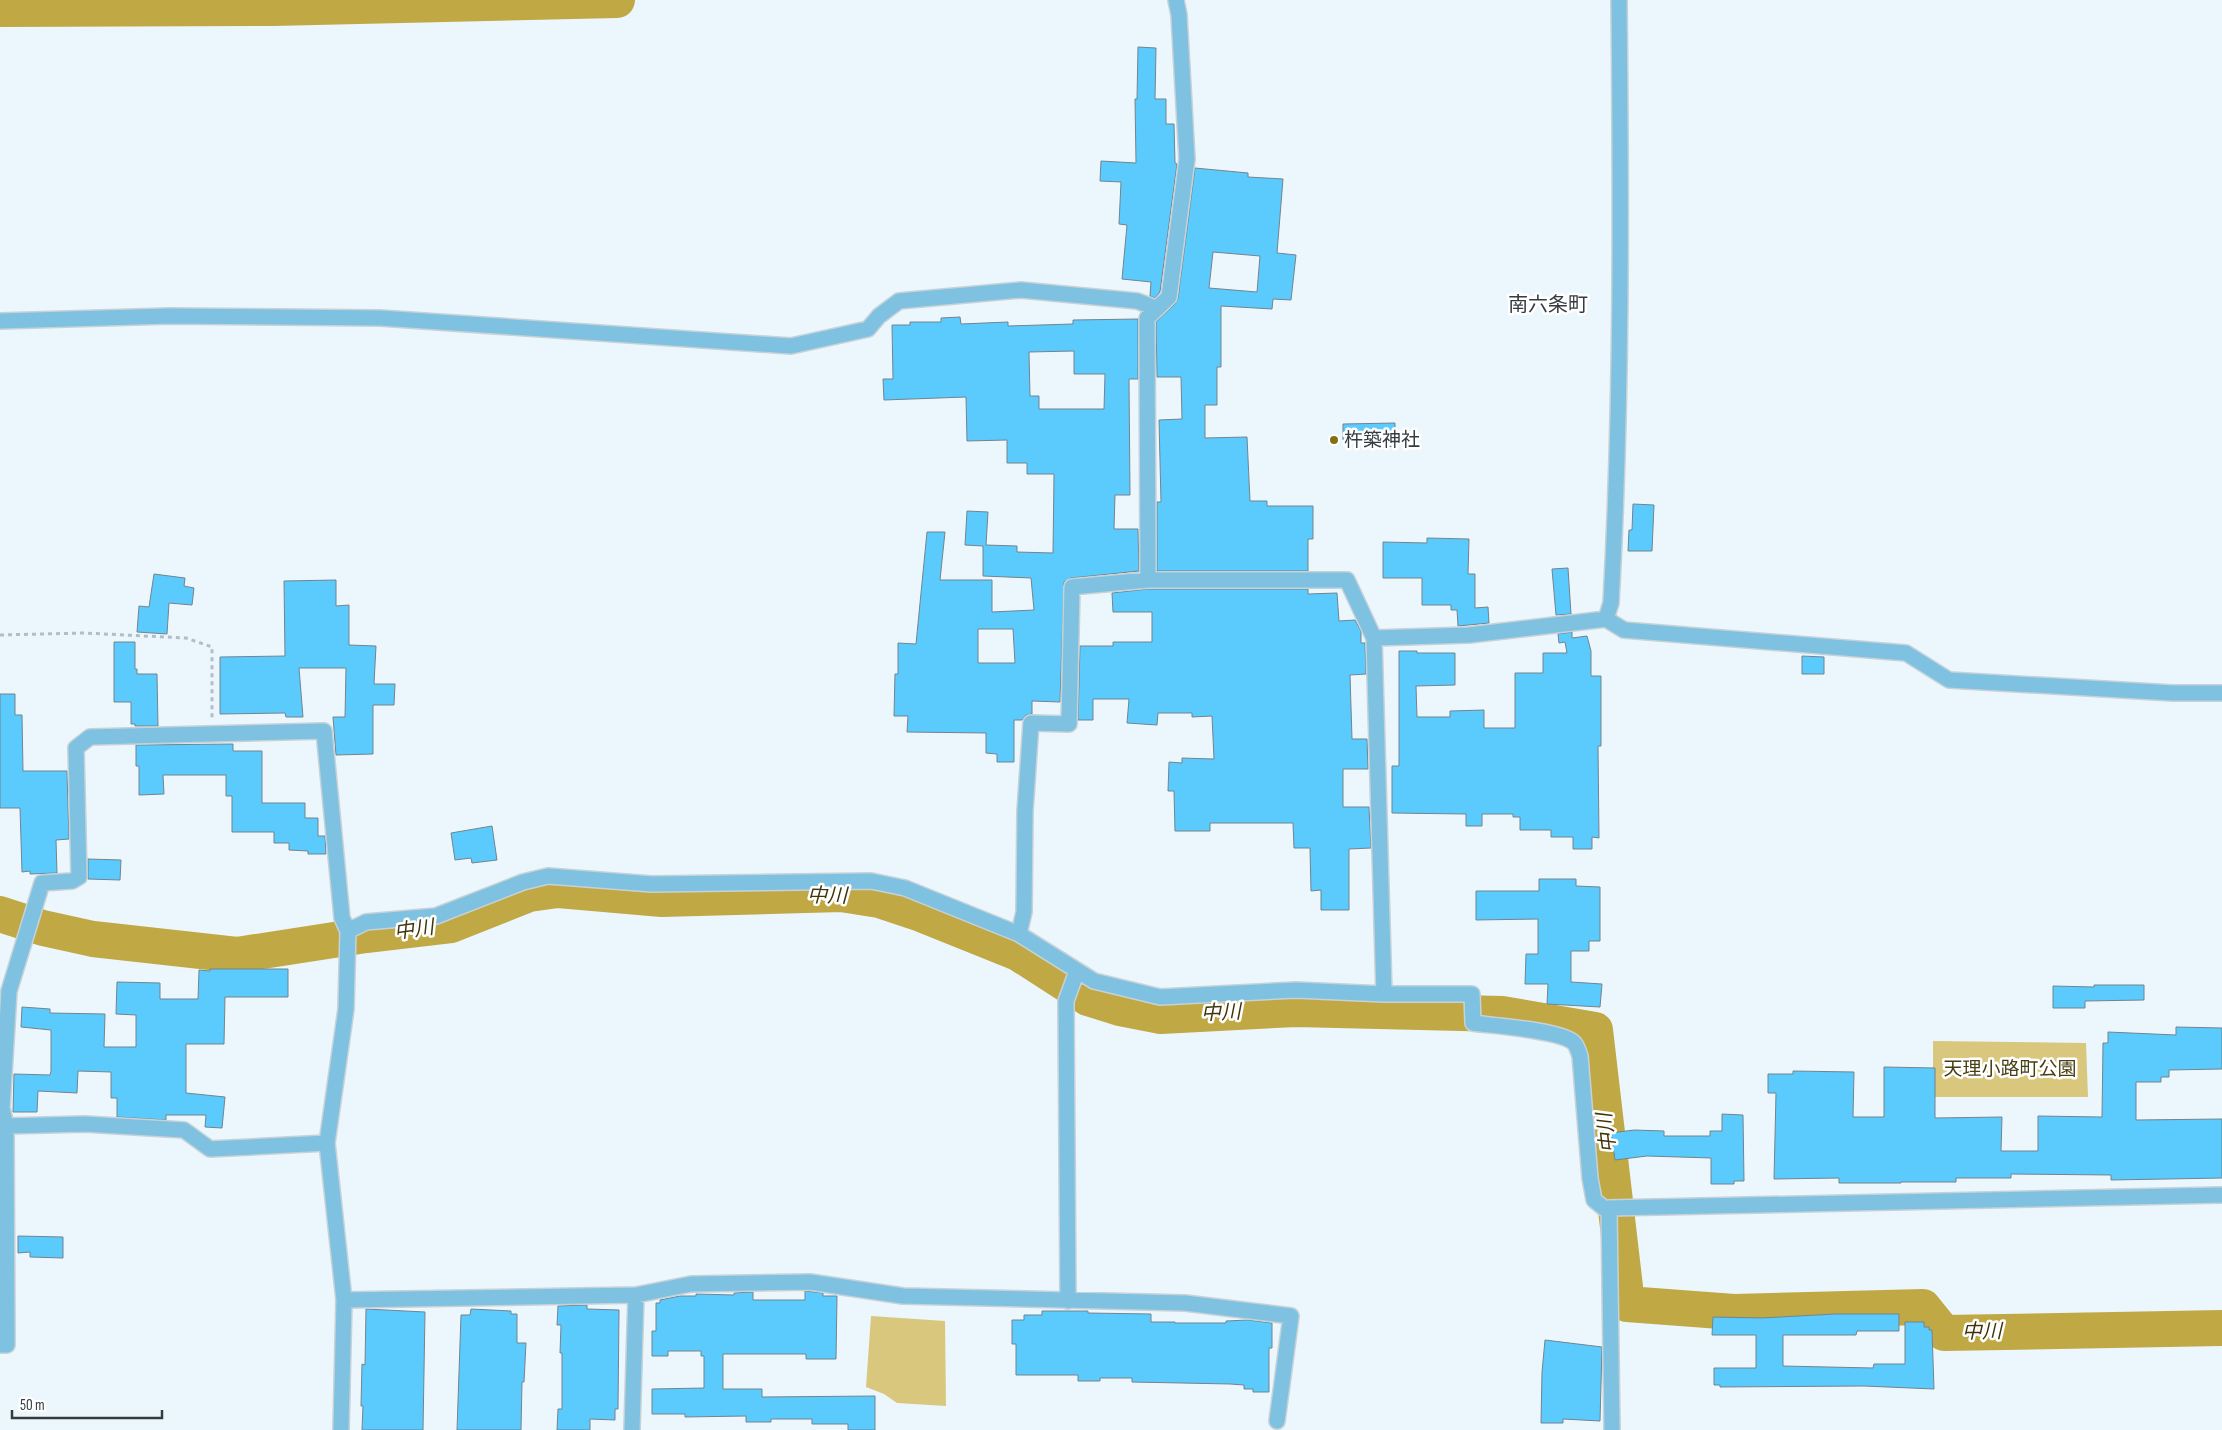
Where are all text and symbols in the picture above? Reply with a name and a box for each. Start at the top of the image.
district label: 南六条町 [1508,293,1588,317]
place label: 杵築神社 [1344,429,1420,452]
marker: 杵築神社 [1328,434,1340,446]
water label: 中川 [807,884,849,908]
water label: 中川 [393,915,437,945]
water label: 中川 [1200,1000,1244,1026]
park label: 天理小路町公園 [1943,1058,2077,1081]
water label: 中川 [1592,1110,1621,1154]
water label: 中川 [1962,1320,2004,1344]
scale bar [12,1388,162,1420]
text: 50 m [20,1396,45,1415]

